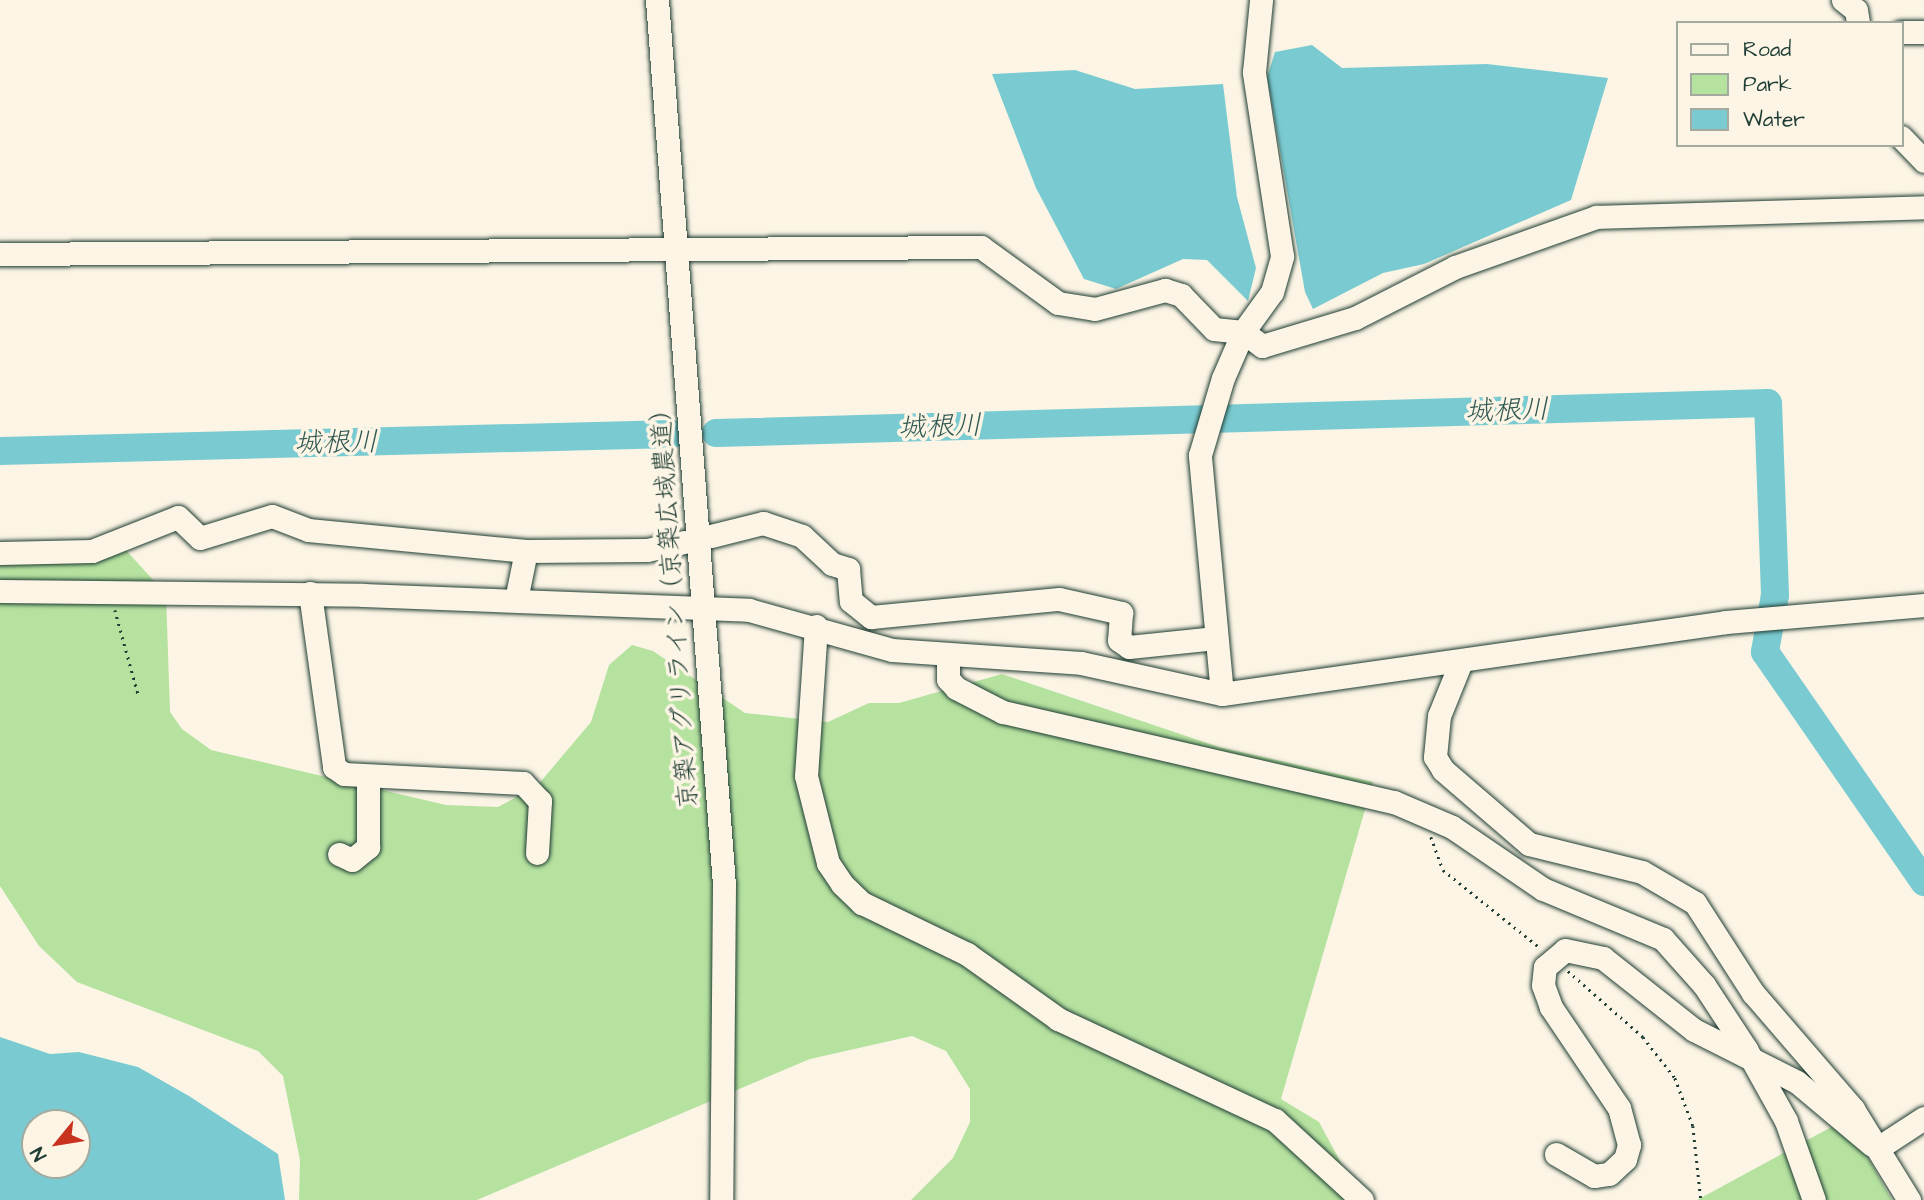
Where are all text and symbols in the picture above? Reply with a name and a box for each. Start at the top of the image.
legend [1675,21,1903,147]
text: Road [1743,35,1791,64]
text: Park [1743,70,1792,99]
text: Water [1743,105,1805,134]
street label: 京築アグリライン（京築広域農道） [645,393,705,811]
water label: 城根川 [1464,393,1550,429]
water label: 城根川 [897,409,983,445]
water label: 城根川 [294,425,378,461]
north arrow [21,1109,91,1179]
text: N [24,1142,54,1166]

